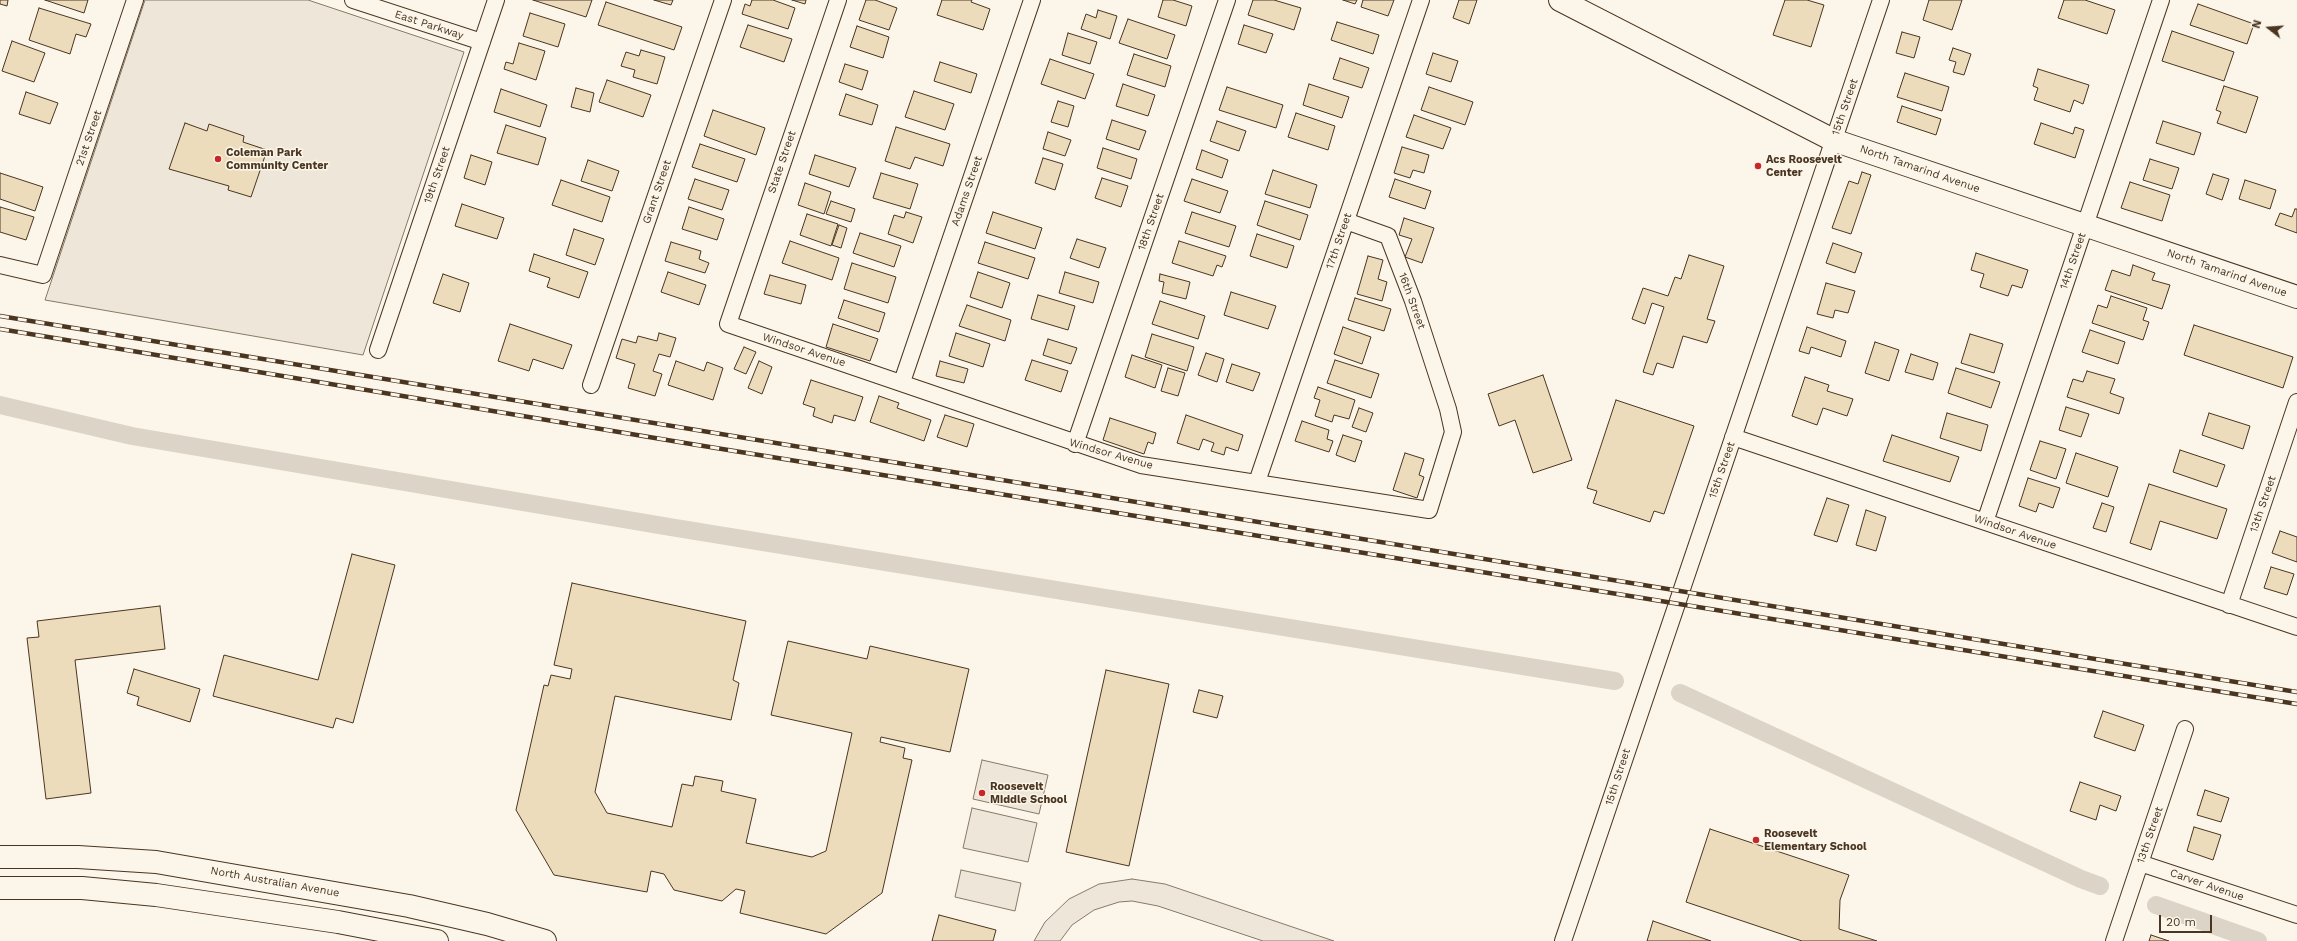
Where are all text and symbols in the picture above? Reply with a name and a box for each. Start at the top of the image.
street label: East Parkway [393,8,465,42]
north arrow [2249,8,2289,48]
text: N [2250,19,2264,30]
street label: 15th Street [1829,77,1861,137]
street label: 21st Street [73,108,105,168]
street label: State Street [765,129,799,195]
street label: North Tamarind Avenue [1858,142,1982,196]
street label: 19th Street [421,145,453,205]
place label: Coleman Park Community Center [226,146,328,172]
place label: Acs Roosevelt Center [1766,153,1842,179]
marker: Coleman Park Community Center [213,154,223,164]
street label: Adams Street [949,154,985,228]
street label: Grant Street [640,158,674,226]
marker: Acs Roosevelt Center [1753,161,1763,171]
street label: 18th Street [1135,192,1167,252]
street label: 17th Street [1323,211,1355,271]
street label: 14th Street [2057,231,2089,291]
street label: North Tamarind Avenue [2165,246,2289,300]
street label: 16th Street [1396,271,1428,331]
street label: Windsor Avenue [761,330,847,370]
street label: Windsor Avenue [1067,436,1155,472]
street label: 15th Street [1706,440,1738,500]
street label: 13th Street [2247,474,2279,534]
street label: Windsor Avenue [1972,512,2058,552]
street label: 15th Street [1603,747,1633,807]
place label: Roosevelt Middle School [990,780,1067,806]
marker: Roosevelt Middle School [977,788,987,798]
street label: 13th Street [2134,805,2166,865]
place label: Roosevelt Elementary School [1764,827,1867,853]
marker: Roosevelt Elementary School [1751,835,1761,845]
street label: North Australian Avenue [209,864,341,900]
street label: Carver Avenue [2168,866,2246,904]
scale bar [2161,907,2214,933]
text: 20 m [2166,915,2196,929]

